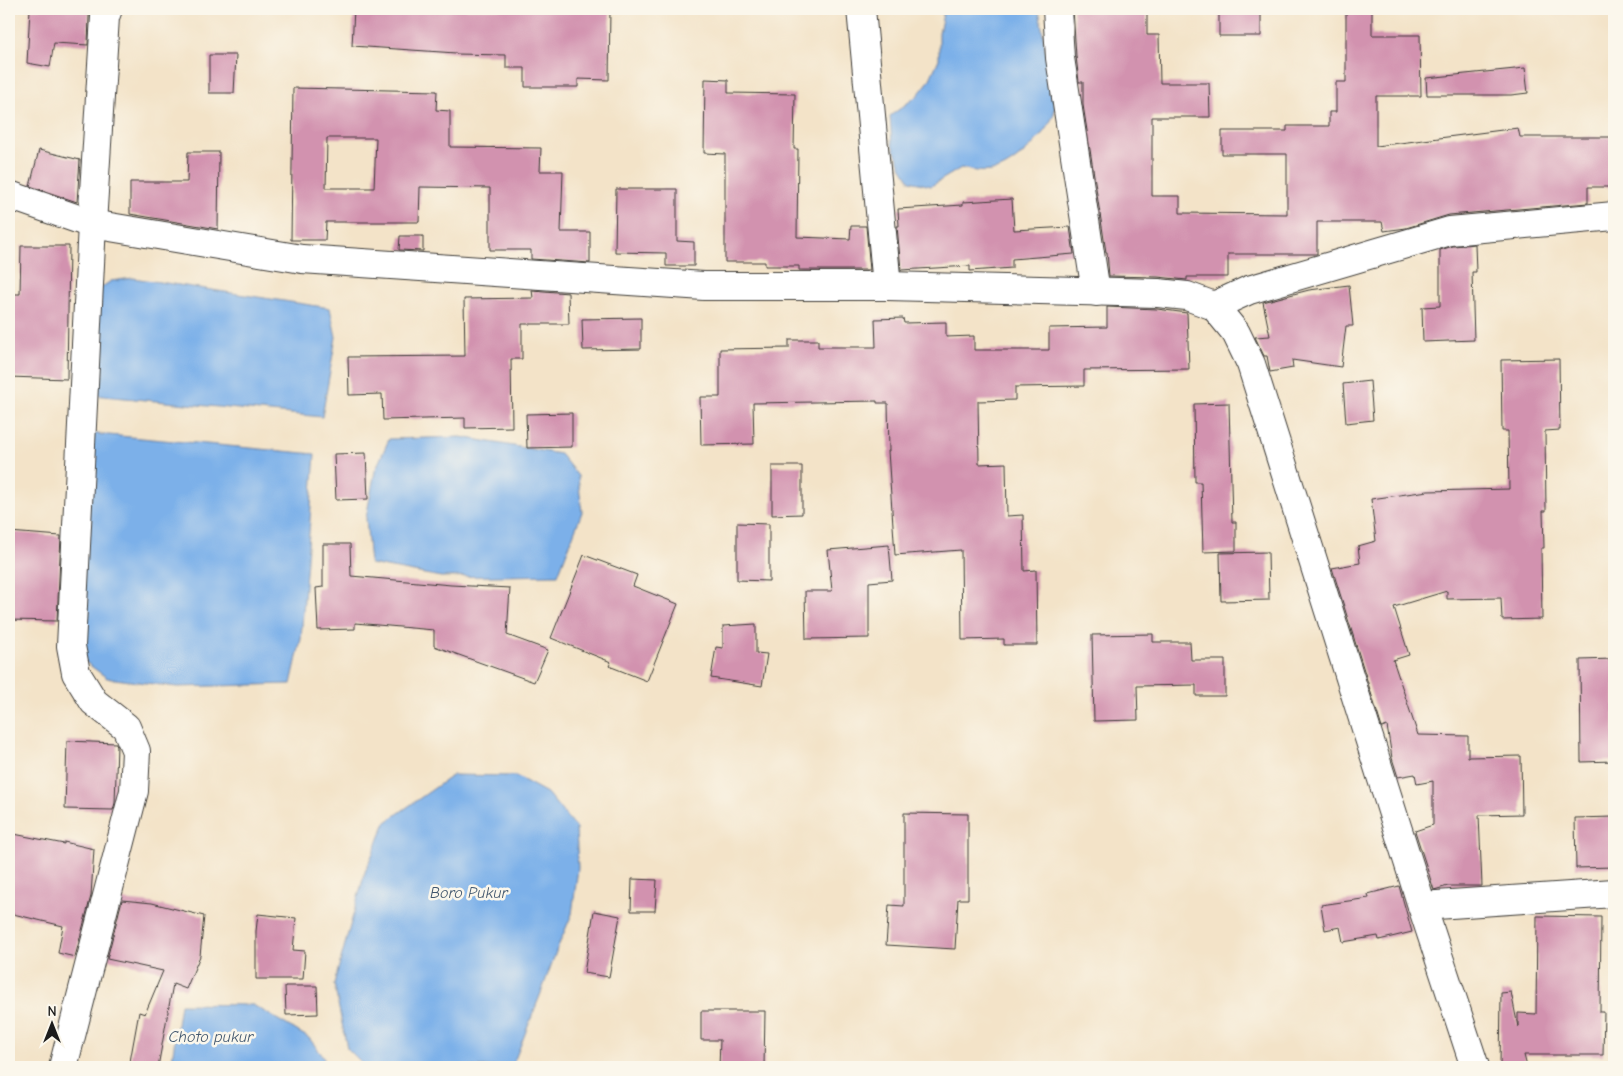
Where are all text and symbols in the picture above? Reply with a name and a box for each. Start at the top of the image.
water label: Boro Pukur [430,884,509,902]
north arrow [28,998,78,1048]
text: N [47,1003,57,1020]
water label: Choto pukur [169,1028,254,1046]

